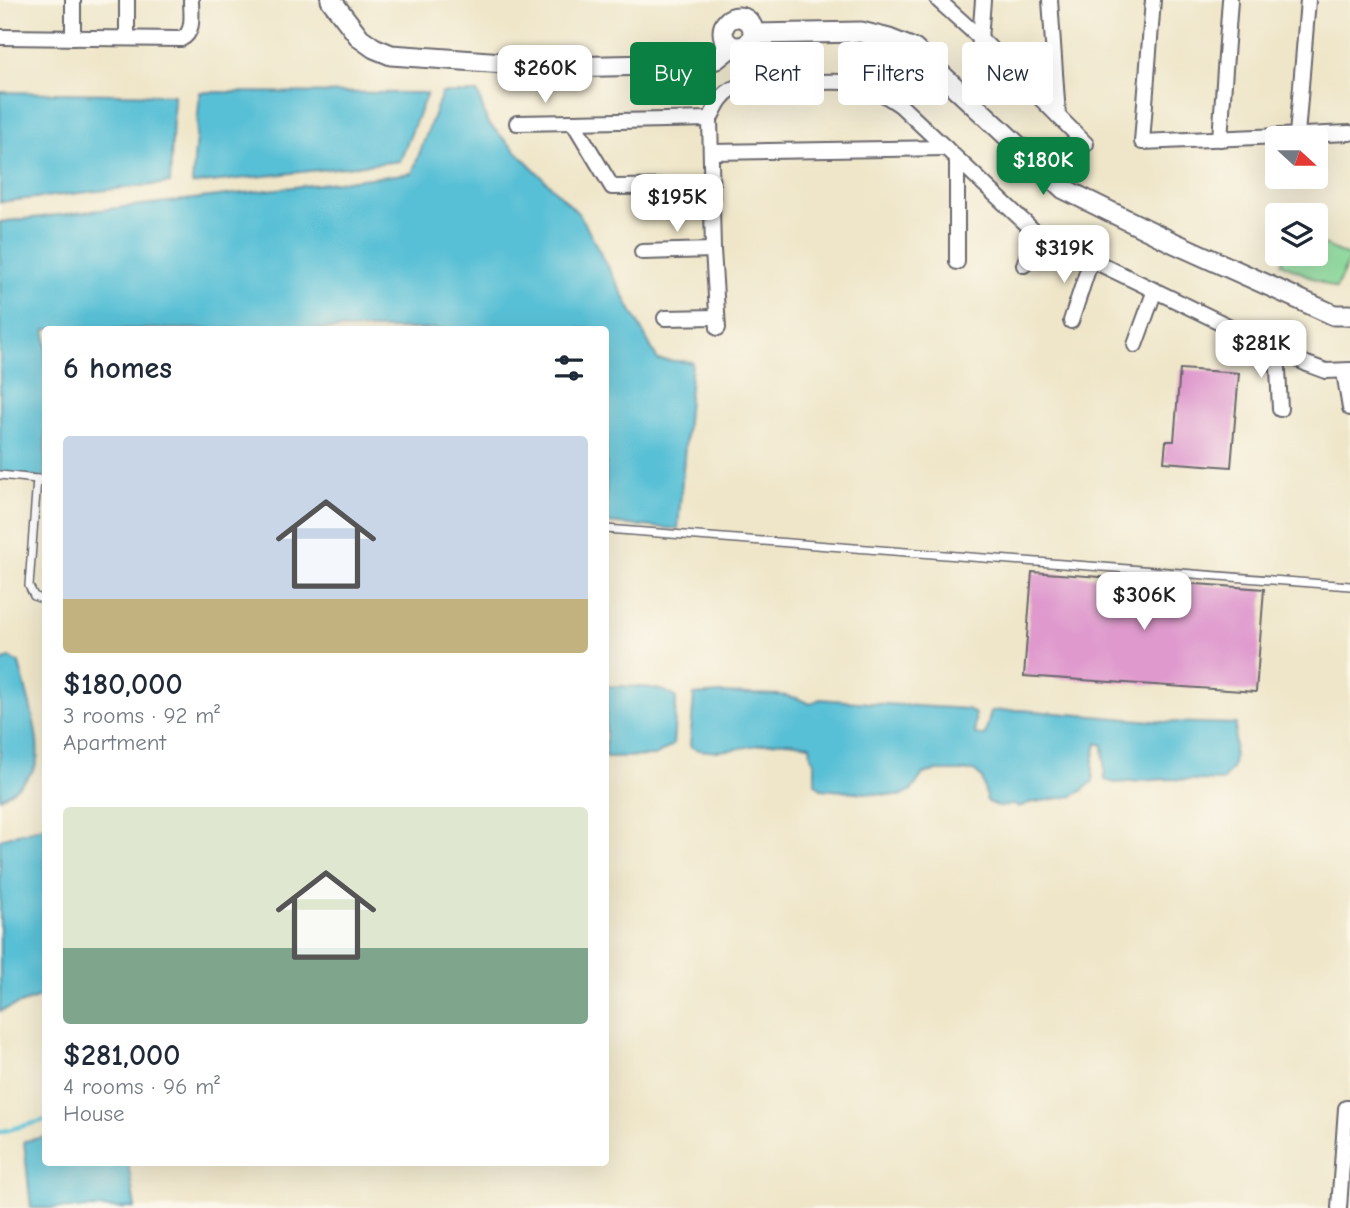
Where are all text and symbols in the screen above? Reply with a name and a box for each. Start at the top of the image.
chip: Buy [630,42,716,105]
chip: Rent [730,42,824,105]
chip: Filters [838,42,948,105]
chip: New [962,42,1053,105]
pin: $260K [496,46,594,105]
text: $260K [513,54,577,81]
north arrow [1265,126,1328,189]
map controls [1265,126,1328,266]
pin: $180K [994,138,1092,197]
text: $180K [1013,146,1073,173]
pin: $195K [628,174,726,234]
text: $195K [647,183,707,210]
button: layers [1265,203,1328,266]
pin: $319K [1015,226,1113,285]
text: $319K [1034,234,1094,261]
pin: $281K [1212,320,1310,380]
text: $281K [1231,329,1291,356]
icon: filters [550,349,588,387]
text: 6 homes [63,351,172,386]
icon: home [263,481,389,607]
pin: $306K [1095,572,1193,632]
text: $306K [1112,581,1176,608]
text: $180,000 [63,667,183,702]
text: 3 rooms · 92 m² [63,702,220,729]
text: Apartment [63,729,166,756]
icon: home [263,852,389,978]
text: $281,000 [63,1038,180,1073]
text: 4 rooms · 96 m² [63,1073,220,1100]
text: House [63,1100,125,1127]

